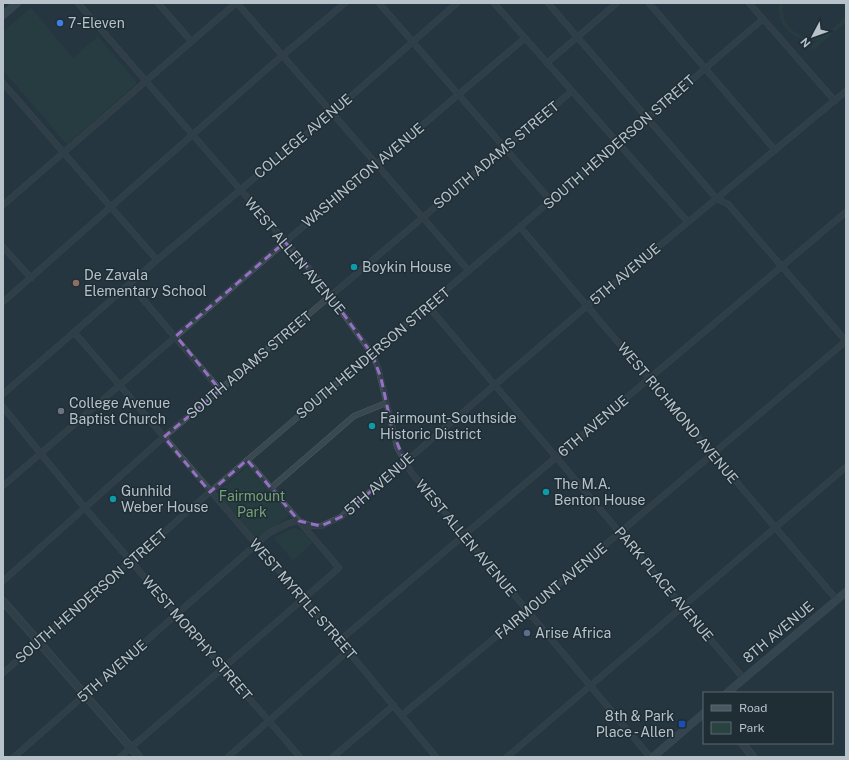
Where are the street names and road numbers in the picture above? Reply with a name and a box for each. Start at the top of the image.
street label: SOUTH HENDERSON STREET [540,72,698,212]
street label: COLLEGE AVENUE [251,90,355,182]
street label: SOUTH ADAMS STREET [430,98,562,212]
street label: WASHINGTON AVENUE [299,119,427,231]
street label: WEST ALLEN AVENUE [242,194,348,318]
street label: 5TH AVENUE [587,240,663,308]
street label: SOUTH HENDERSON STREET [293,284,453,422]
street label: SOUTH ADAMS STREET [183,308,315,422]
street label: WEST RICHMOND AVENUE [614,339,742,487]
street label: 6TH AVENUE [555,392,631,460]
street label: 5TH AVENUE [341,449,417,519]
street label: WEST ALLEN AVENUE [413,476,519,600]
street label: PARK PLACE AVENUE [611,524,717,644]
street label: SOUTH HENDERSON STREET [12,526,170,666]
street label: WEST MYRTLE STREET [246,535,360,663]
street label: FAIRMOUNT AVENUE [492,540,610,642]
street label: WEST MORPHY STREET [139,573,255,703]
street label: 8TH AVENUE [740,598,816,666]
street label: 5TH AVENUE [74,636,150,706]

